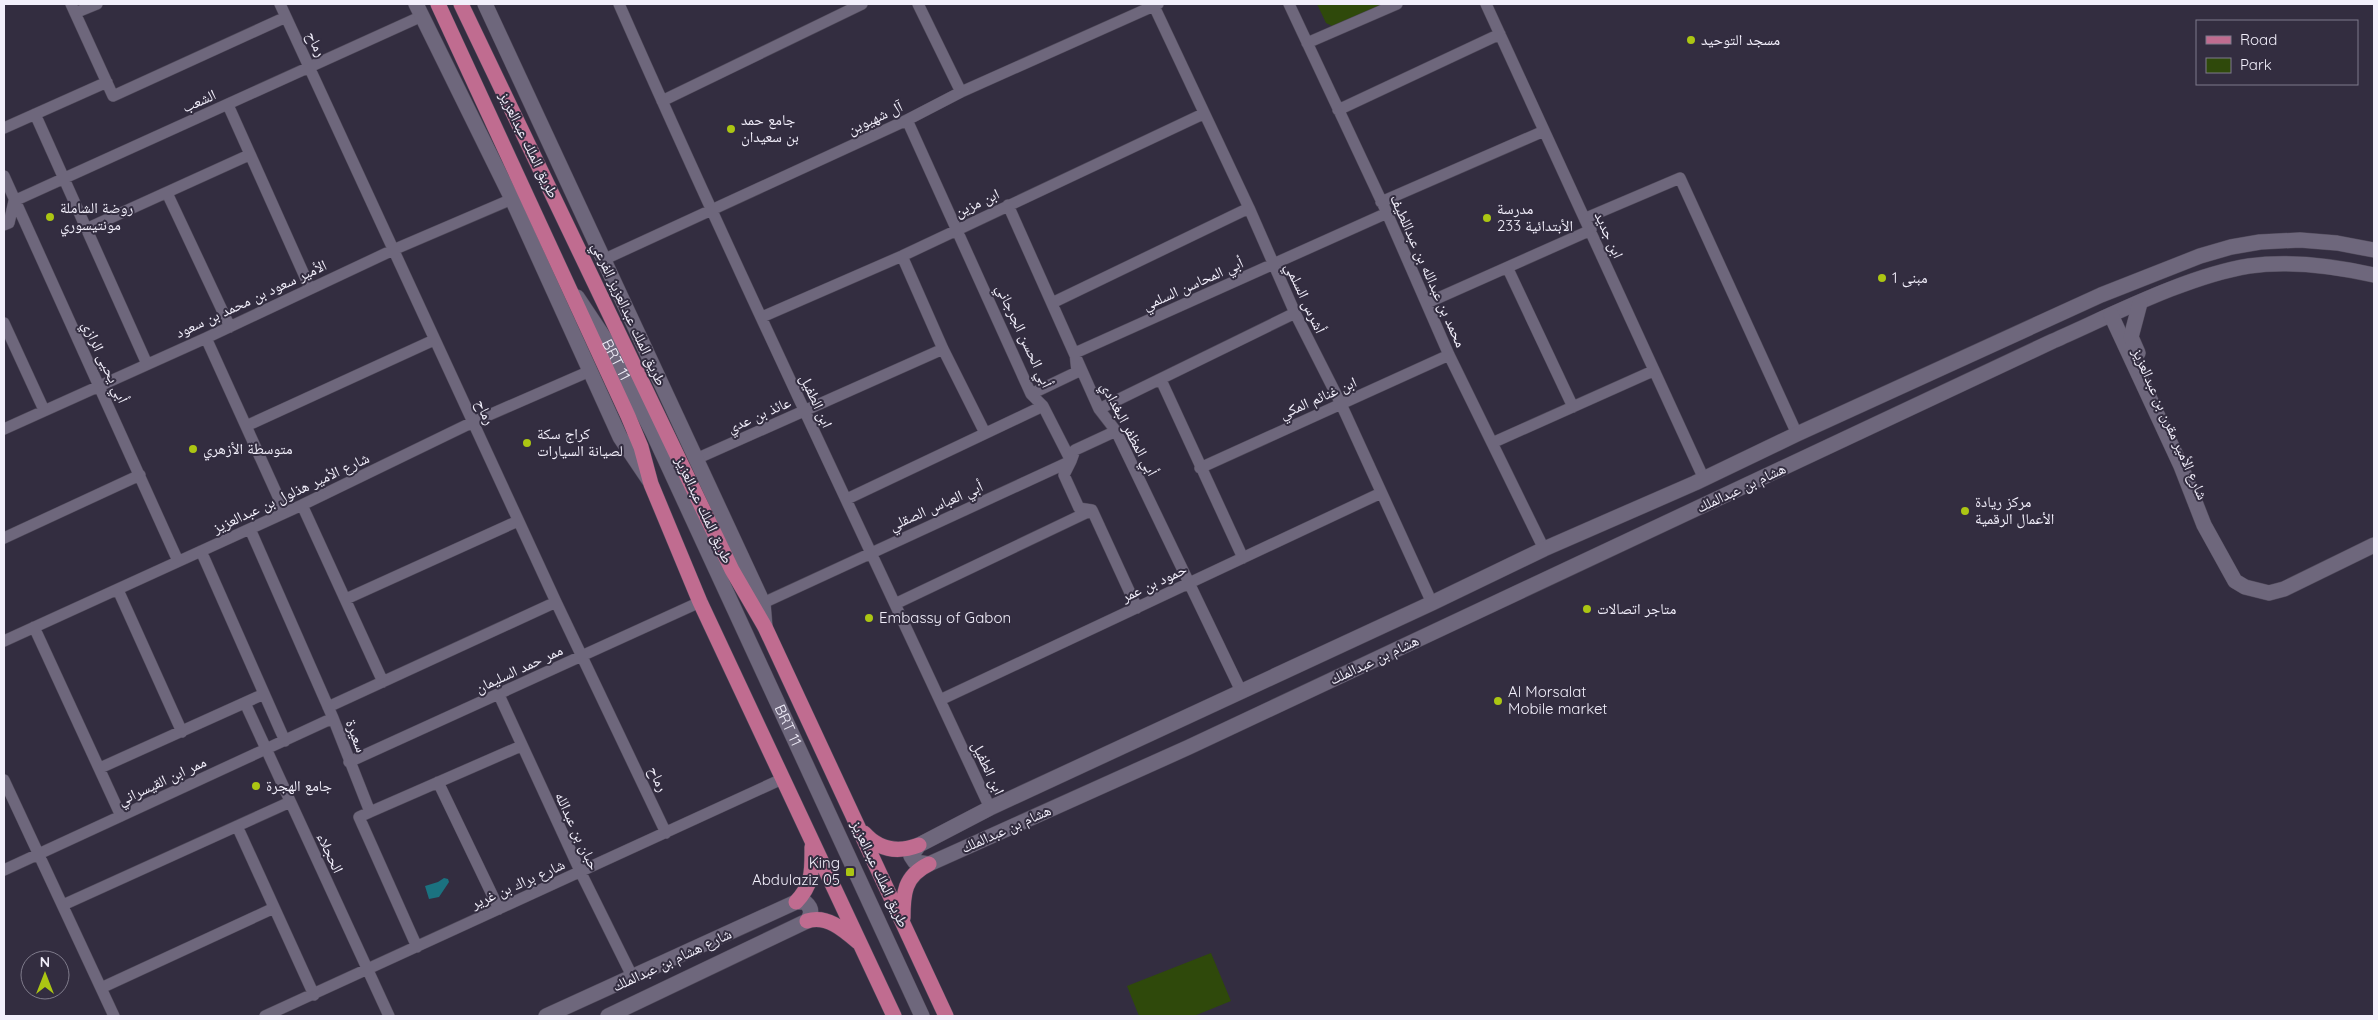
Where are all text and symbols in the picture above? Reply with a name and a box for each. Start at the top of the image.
legend [2196,20,2358,85]
street label: رماح [301,28,331,60]
place label: مسجد التوحيد [1701,30,1780,49]
text: Road [2240,30,2277,49]
marker: مسجد التوحيد [1685,34,1697,46]
text: Park [2240,55,2272,74]
street label: الشعب [179,85,219,116]
street label: طريق الملك عبدالعزيز [494,88,563,202]
street label: آل شهيوين [844,96,907,139]
place label: جامع حمد بن سعيدان [741,110,799,147]
marker: جامع حمد بن سعيدان [725,123,737,135]
street label: ابن مزين [951,184,1003,222]
street label: محمد بن عبدالله بن عبداللطيف [1385,191,1471,351]
place label: روضة الشاملة مونتيسوري [60,198,133,237]
place label: مدرسة الأبتدائية 233 [1497,199,1573,235]
street label: ابن جديد [1590,208,1628,262]
marker: روضة الشاملة مونتيسوري [44,211,56,223]
marker: مدرسة الأبتدائية 233 [1481,212,1493,224]
street label: طريق الملك عبدالعزيز الفرعي [585,239,671,390]
street label: أبي المحاسن السلمي [1139,253,1247,317]
street label: الأمير سعود بن محمد بن سعود [172,255,330,343]
street label: أشرس السلمي [1278,259,1330,337]
place label: مبنى 1 [1892,268,1928,288]
marker: مبنى 1 [1876,272,1888,284]
street label: أبي الحسن الجرجاني [990,281,1057,392]
street label: أبي يحيى الرازي [76,318,133,407]
street label: BRT 11 [598,336,635,383]
street label: شارع الأمير مقرن بن عبدالعزيز [2127,344,2213,503]
street label: ابن الطفيل [795,371,837,431]
street label: ابن غنائم المكي [1276,372,1361,426]
street label: أبي المظفر البغدادي [1094,378,1162,481]
street label: عائذ بن عدي [724,392,795,440]
street label: رماح [470,396,500,428]
place label: كراج سكة لصيانة السيارات [537,424,623,460]
marker: كراج سكة لصيانة السيارات [521,437,533,449]
place label: متوسطة الأزهري [203,439,293,461]
marker: متوسطة الأزهري [187,443,199,455]
street label: شارع الأمير هذلول بن عبدالعزيز [209,448,373,539]
street label: طريق الملك عبدالعزيز [670,452,738,567]
street label: هشام بن عبدالملك [1693,459,1789,517]
street label: أبي العباس الصقلي [886,476,987,537]
place label: مركز ريادة الأعمال الرقمية [1975,492,2054,529]
marker: مركز ريادة الأعمال الرقمية [1959,505,1971,517]
street label: حمود بن عمر [1117,559,1190,607]
place label: متاجر اتصالات [1597,599,1676,618]
marker: متاجر اتصالات [1581,603,1593,615]
place label: Embassy of Gabon [879,608,1011,627]
marker: Embassy of Gabon [863,612,875,624]
street label: هشام بن عبدالملك [1326,631,1422,689]
street label: ممر حمد السليمان [472,640,566,698]
place label: Al Morsalat Mobile market [1508,682,1607,718]
marker: Al Morsalat Mobile market [1492,695,1504,707]
street label: BRT 11 [771,701,806,749]
street label: سعيرة [342,717,371,755]
street label: ابن الطفيل [967,738,1009,798]
street label: ممر ابن القيسراني [114,752,211,812]
street label: رماح [643,763,673,795]
place label: جامع الهجرة [266,776,333,796]
marker: جامع الهجرة [250,780,262,792]
street label: حبان بن عبدالله [550,789,604,874]
street label: هشام بن عبدالملك [958,800,1054,858]
street label: طريق الملك عبدالعزيز [846,816,914,931]
street label: الحجلاء [313,830,348,876]
place label: King Abdulaziz 05 [752,853,840,889]
street label: شارع براك بن غرير [467,854,568,914]
marker: King Abdulaziz 05 [844,866,856,878]
street label: شارع هشام بن عبدالملك [609,924,735,996]
north arrow [20,950,70,1000]
text: N [40,953,50,971]

